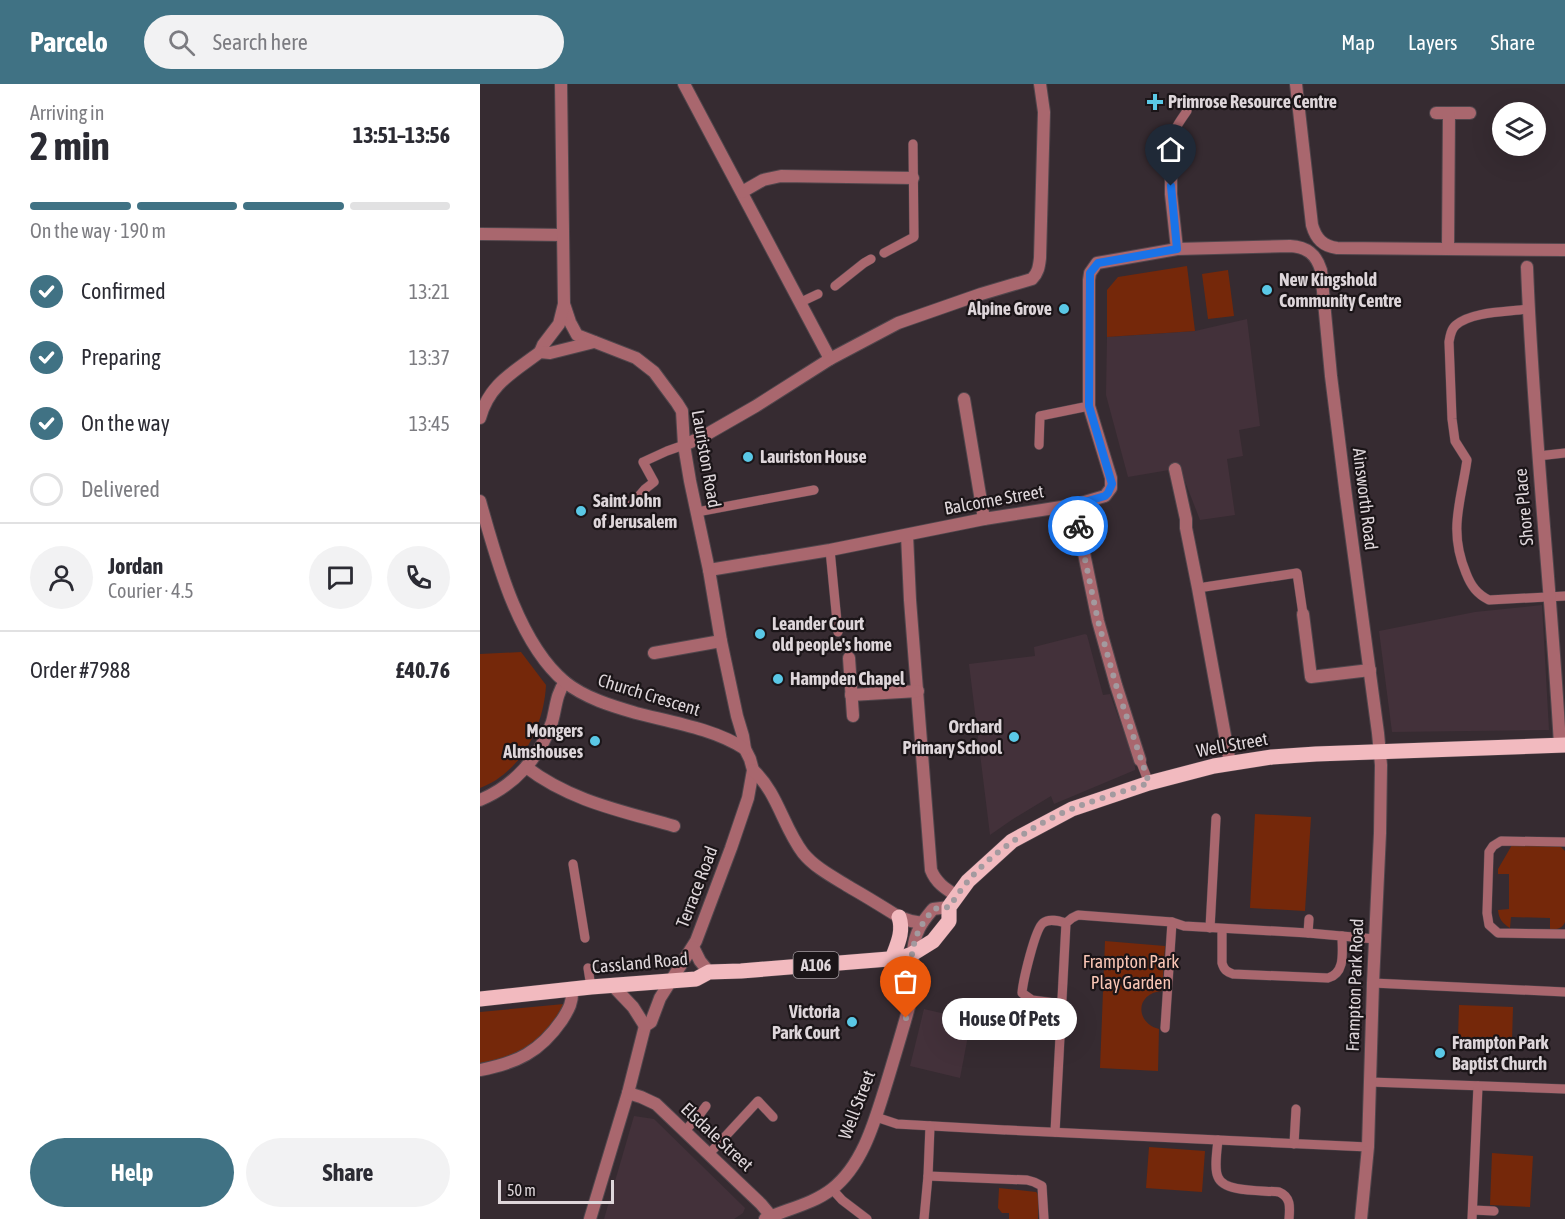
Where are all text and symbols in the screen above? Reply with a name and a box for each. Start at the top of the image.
search box [144,15,564,69]
text: Parcelo [30,26,108,58]
icon: search [165,26,198,59]
text: Search here [213,29,308,55]
text: Map [1341,30,1375,54]
text: Layers [1408,30,1458,54]
text: Share [1491,30,1535,54]
place label: Primrose Resource Centre [1168,91,1337,112]
marker: Primrose Resource Centre [1146,93,1164,111]
text: Arriving in [30,101,104,124]
map controls [1492,102,1546,156]
button: layers [1492,102,1546,156]
text: 13:51–13:56 [353,122,450,148]
text: 2 min [30,124,110,168]
pin [1145,124,1196,186]
icon: home [1154,133,1187,166]
text: On the way · 190 m [30,219,166,242]
place label: New Kingshold Community Centre [1279,269,1402,311]
icon: check [30,275,63,308]
text: Confirmed [81,278,166,304]
text: 13:21 [409,280,450,303]
marker: New Kingshold Community Centre [1260,283,1274,297]
place label: Alpine Grove [967,298,1052,319]
marker: Alpine Grove [1057,302,1071,316]
icon: check [30,341,63,374]
text: Preparing [81,344,161,370]
text: 13:37 [409,346,450,369]
icon: check [30,407,63,440]
street label: Lauriston Road [688,408,725,509]
text: On the way [81,410,170,436]
text: 13:45 [409,412,450,435]
place label: Lauriston House [760,446,867,467]
street label: Ainsworth Road [1349,447,1382,551]
marker: Lauriston House [741,450,755,464]
street label: Shore Place [1510,468,1537,547]
text: Delivered [81,476,160,502]
street label: Balcorne Street [942,480,1045,519]
place label: Saint John of Jerusalem [593,490,677,532]
courier [1048,496,1108,556]
marker: Saint John of Jerusalem [574,504,588,518]
icon: bike [1062,510,1095,543]
button: person [30,546,93,609]
button: chat [309,546,372,609]
button: phone [387,546,450,609]
text: Jordan [108,553,163,579]
text: Courier · 4.5 [108,579,194,602]
place label: Leander Court old people's home [772,613,892,655]
marker: Leander Court old people's home [753,627,767,641]
text: Order #7988 [30,657,130,683]
text: £40.76 [395,657,450,683]
place label: Hampden Chapel [790,668,905,689]
street label: Church Crescent [596,669,703,720]
marker: Hampden Chapel [771,672,785,686]
place label: Orchard Primary School [903,716,1002,758]
place label: Mongers Almshouses [502,720,584,762]
street label: Well Street [1195,728,1269,761]
marker: Orchard Primary School [1007,730,1021,744]
marker: Mongers Almshouses [588,734,602,748]
street label: Terrace Road [671,843,722,930]
street label: Frampton Park Road [1342,918,1367,1052]
street label: Cassland Road [591,948,689,977]
park label: Frampton Park Play Garden [1083,951,1179,993]
road number: A106 [794,952,838,978]
pin [880,956,931,1018]
icon: bag [889,965,922,998]
callout: House Of Pets [942,997,1077,1039]
place label: Victoria Park Court [772,1001,841,1043]
text: House Of Pets [959,1007,1060,1030]
marker: Victoria Park Court [845,1015,859,1029]
place label: Frampton Park Baptist Church [1452,1032,1550,1074]
marker: Frampton Park Baptist Church [1433,1046,1447,1060]
street label: Well Street [834,1067,879,1142]
street label: Elsdale Street [677,1098,758,1175]
button: Help [30,1138,234,1207]
button: Share [246,1138,450,1207]
scale bar [498,1177,614,1204]
text: 50 m [507,1181,536,1199]

